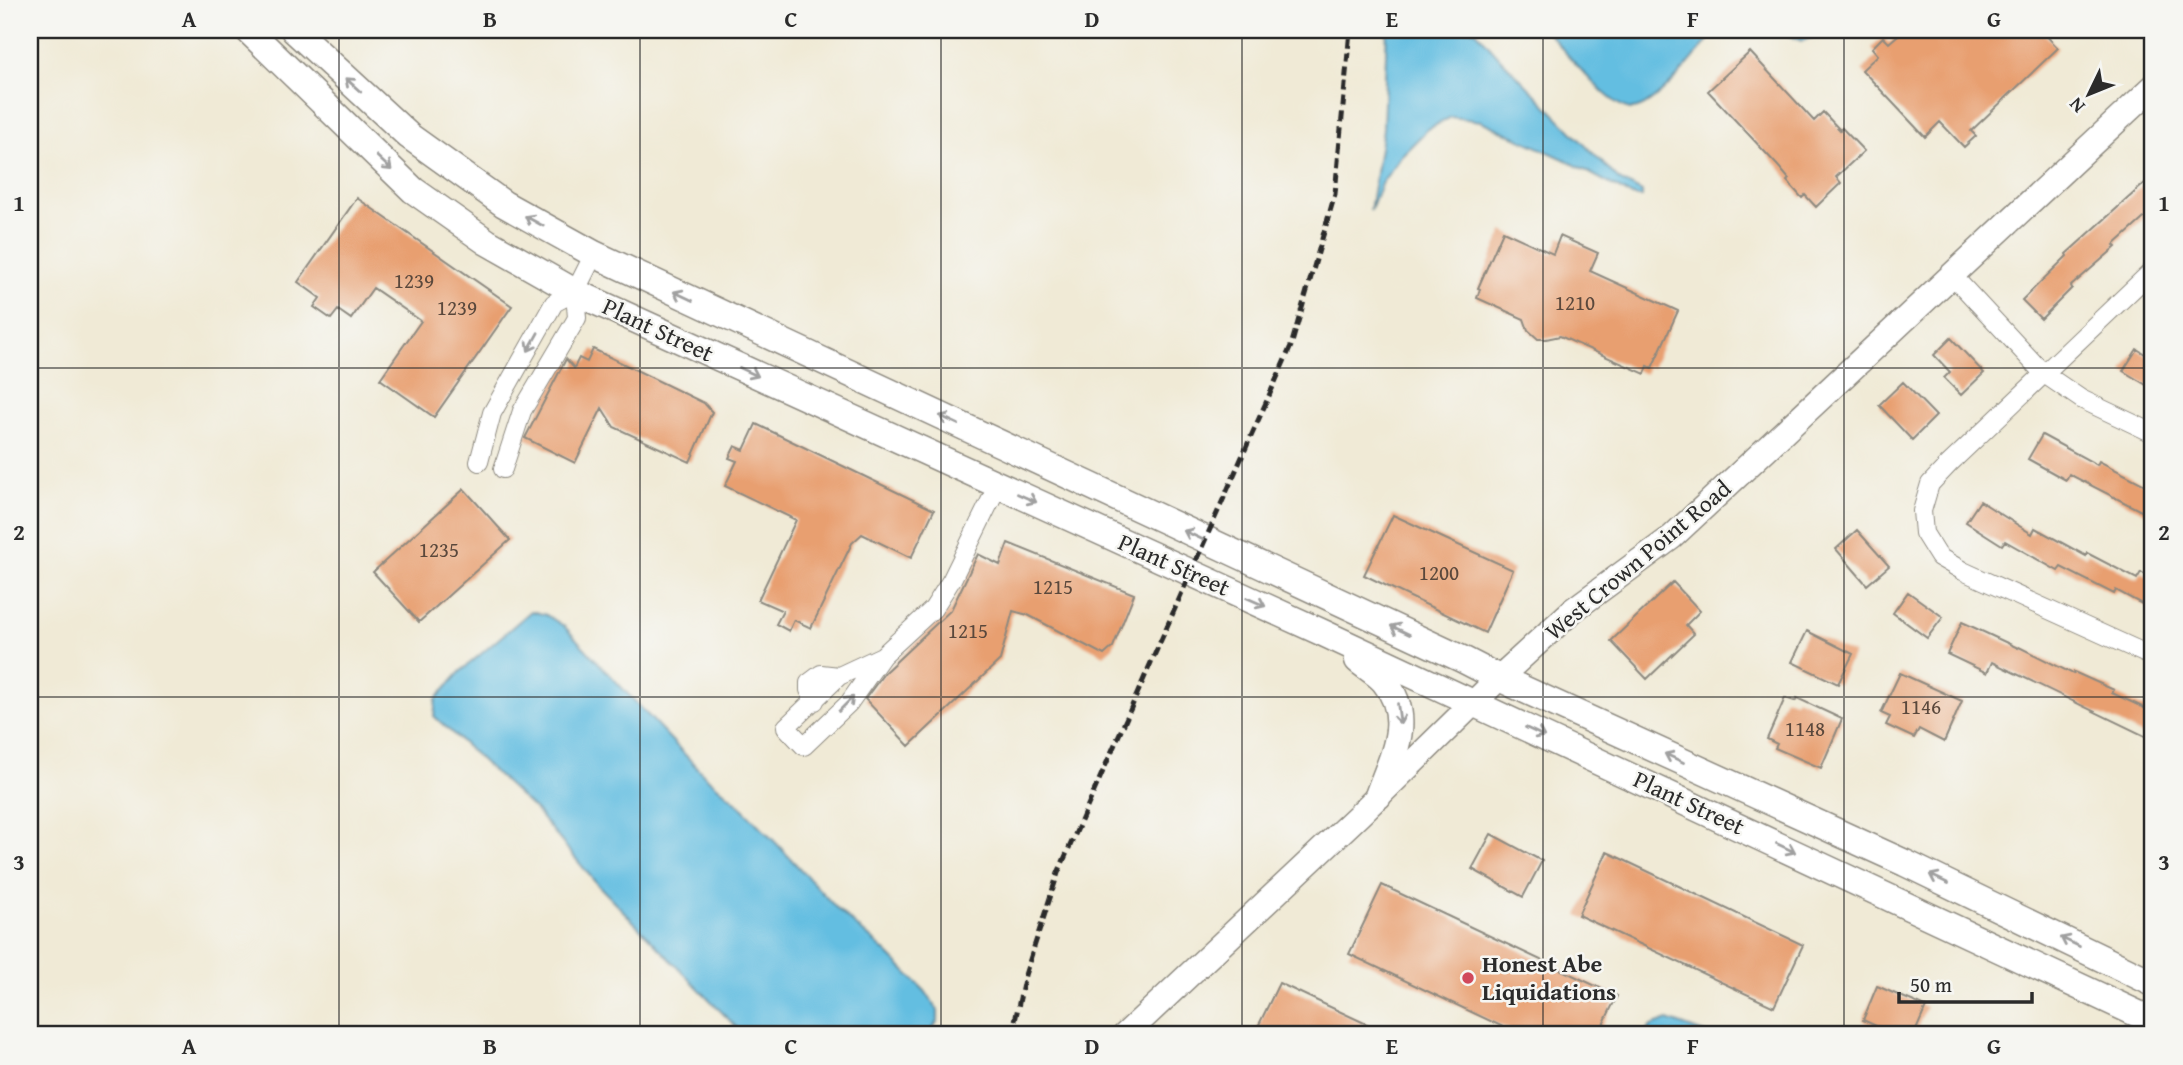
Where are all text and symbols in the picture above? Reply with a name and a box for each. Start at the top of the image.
text: A [182,2,197,35]
text: B [483,2,497,35]
text: C [784,2,798,35]
text: D [1085,2,1100,35]
text: E [1386,2,1398,35]
text: F [1687,2,1699,35]
text: G [1987,2,2001,35]
north arrow [2054,60,2124,130]
one-way arrow [345,76,362,93]
text: N [2062,91,2091,120]
one-way arrow [375,155,392,172]
text: 1 [13,186,25,219]
text: 1 [2158,186,2170,219]
one-way arrow [524,214,545,227]
house number: 1239 [394,265,434,296]
house number: 1210 [1555,287,1595,318]
street label: Plant Street [597,289,720,371]
one-way arrow [673,289,694,302]
house number: 1239 [437,292,477,323]
one-way arrow [526,331,540,351]
one-way arrow [738,365,759,379]
one-way arrow [939,413,960,427]
street label: West Crown Point Road [1537,471,1739,648]
one-way arrow [1016,492,1037,505]
text: 2 [13,515,25,548]
text: 2 [2158,515,2170,548]
street label: Plant Street [1113,524,1236,605]
one-way arrow [1183,528,1204,541]
house number: 1235 [419,534,459,565]
house number: 1200 [1419,557,1459,588]
house number: 1215 [1033,571,1073,602]
one-way arrow [1245,596,1266,609]
house number: 1215 [948,615,988,646]
one-way arrow [1390,623,1411,637]
house number: 1146 [1901,691,1941,722]
one-way arrow [837,695,854,712]
one-way arrow [1392,702,1405,725]
house number: 1148 [1785,713,1825,744]
one-way arrow [1524,726,1545,739]
one-way arrow [1664,751,1685,764]
street label: Plant Street [1628,762,1751,844]
one-way arrow [1775,842,1797,855]
text: 3 [13,845,25,878]
text: 3 [2158,845,2170,878]
one-way arrow [1929,872,1950,885]
one-way arrow [2060,935,2081,949]
place label: Honest Abe Liquidations [1482,946,1616,1009]
scale bar [1899,960,2032,1004]
text: 50 m [1910,969,1952,1000]
marker: Honest Abe Liquidations [1460,970,1476,986]
text: A [182,1029,197,1062]
text: B [483,1029,497,1062]
text: C [784,1029,798,1062]
text: D [1085,1029,1100,1062]
text: E [1386,1029,1398,1062]
text: F [1687,1029,1699,1062]
text: G [1987,1029,2001,1062]

